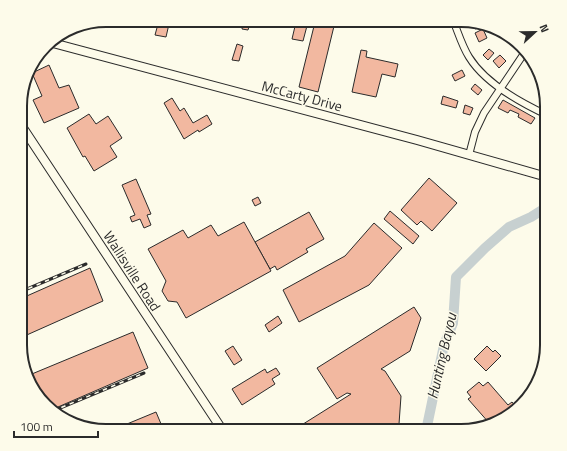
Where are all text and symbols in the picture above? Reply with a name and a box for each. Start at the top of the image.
north arrow [515,12,555,52]
text: N [535,22,553,35]
street label: McCarty Drive [259,75,345,116]
street label: Wallisville Road [99,226,166,315]
water label: Hunting Bayou [420,309,463,401]
scale bar [14,413,98,439]
text: 100 m [20,417,53,436]

